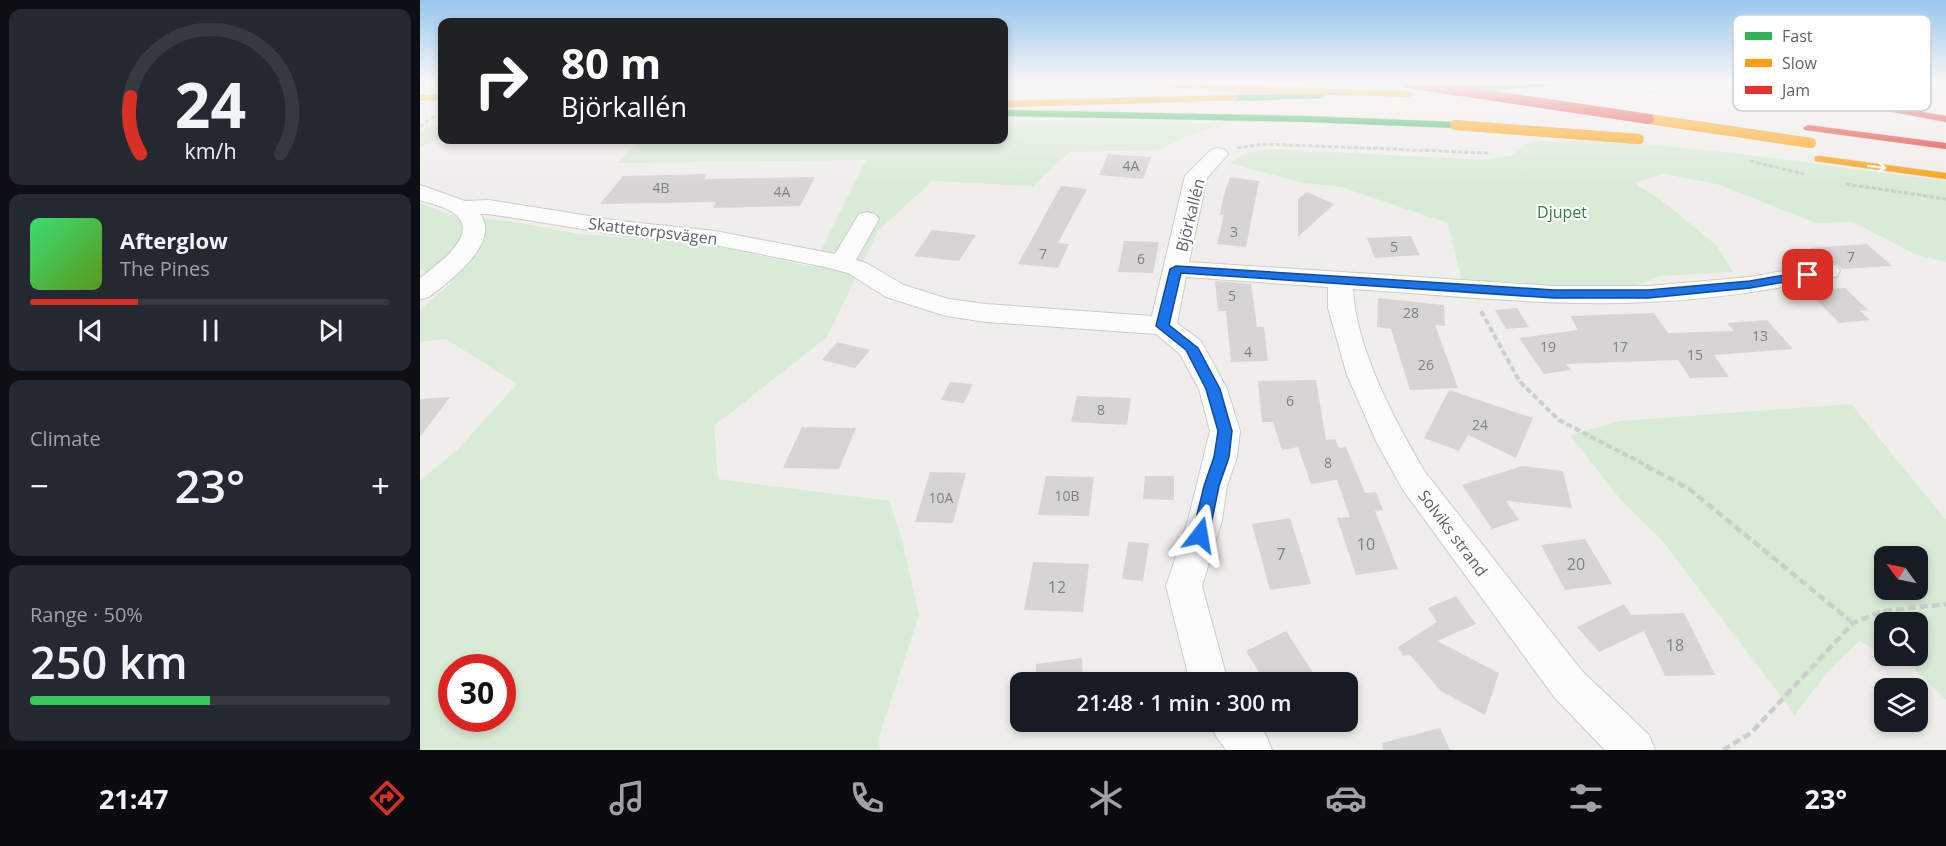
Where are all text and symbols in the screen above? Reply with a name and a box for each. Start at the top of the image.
legend [1733,15,1931,111]
text: Fast [1782,25,1813,47]
text: 80 m [561,34,661,91]
icon: right [462,42,540,120]
text: Slow [1782,52,1817,74]
text: 24 [174,61,246,146]
text: Jam [1780,79,1810,101]
text: Björkallén [561,88,687,125]
text: km/h [184,137,236,166]
house number: 4A [1123,156,1140,175]
one-way arrow [1867,162,1886,173]
street label: Björkallén [1170,176,1210,254]
house number: 4B [652,178,670,197]
house number: 4A [774,182,791,201]
park label: Djupet [1537,201,1587,223]
street label: Skattetorpsvägen [587,212,719,250]
house number: 3 [1230,222,1238,241]
text: Afterglow [120,225,228,255]
house number: 5 [1390,237,1398,256]
house number: 7 [1039,244,1047,263]
house number: 7 [1847,247,1855,266]
house number: 6 [1137,249,1145,268]
pin [1782,249,1833,300]
text: The Pines [120,255,210,282]
icon: arrive [1791,258,1824,291]
house number: 5 [1228,286,1236,305]
house number: 28 [1403,303,1419,322]
icon: previous [74,314,107,347]
icon: pause [194,314,227,347]
icon: next [314,314,347,347]
house number: 13 [1752,326,1768,345]
house number: 19 [1540,337,1556,356]
house number: 17 [1612,337,1628,356]
house number: 4 [1244,342,1252,361]
house number: 15 [1687,345,1703,364]
house number: 26 [1418,355,1434,374]
house number: 6 [1286,391,1294,410]
house number: 8 [1097,400,1105,419]
house number: 24 [1472,415,1488,434]
text: Climate [30,425,101,452]
house number: 8 [1324,453,1332,472]
text: 23° [175,455,245,516]
text: − [30,463,49,508]
text: + [371,463,390,508]
street label: Solviks strand [1413,485,1493,581]
house number: 10B [1054,486,1080,505]
house number: 10A [929,488,954,507]
position arrow [1168,503,1232,567]
house number: 10 [1357,533,1375,555]
house number: 7 [1276,543,1286,565]
north arrow [1874,546,1928,600]
map controls [1874,546,1928,732]
house number: 20 [1567,553,1585,575]
house number: 12 [1048,576,1066,598]
text: Range · 50% [30,601,143,628]
button: search [1874,612,1928,666]
text: 250 km [30,631,188,692]
house number: 18 [1666,634,1684,656]
speed limit sign: 30 [438,654,516,732]
button: layers [1874,678,1928,732]
text: 21:48 · 1 min · 300 m [1076,687,1292,717]
icon: directions [366,777,408,819]
icon: music [606,777,648,819]
icon: phone [846,777,888,819]
icon: climate [1085,777,1127,819]
icon: car [1325,777,1367,819]
icon: filters [1565,777,1607,819]
text: 21:47 [99,780,168,817]
text: 23° [1805,780,1847,817]

